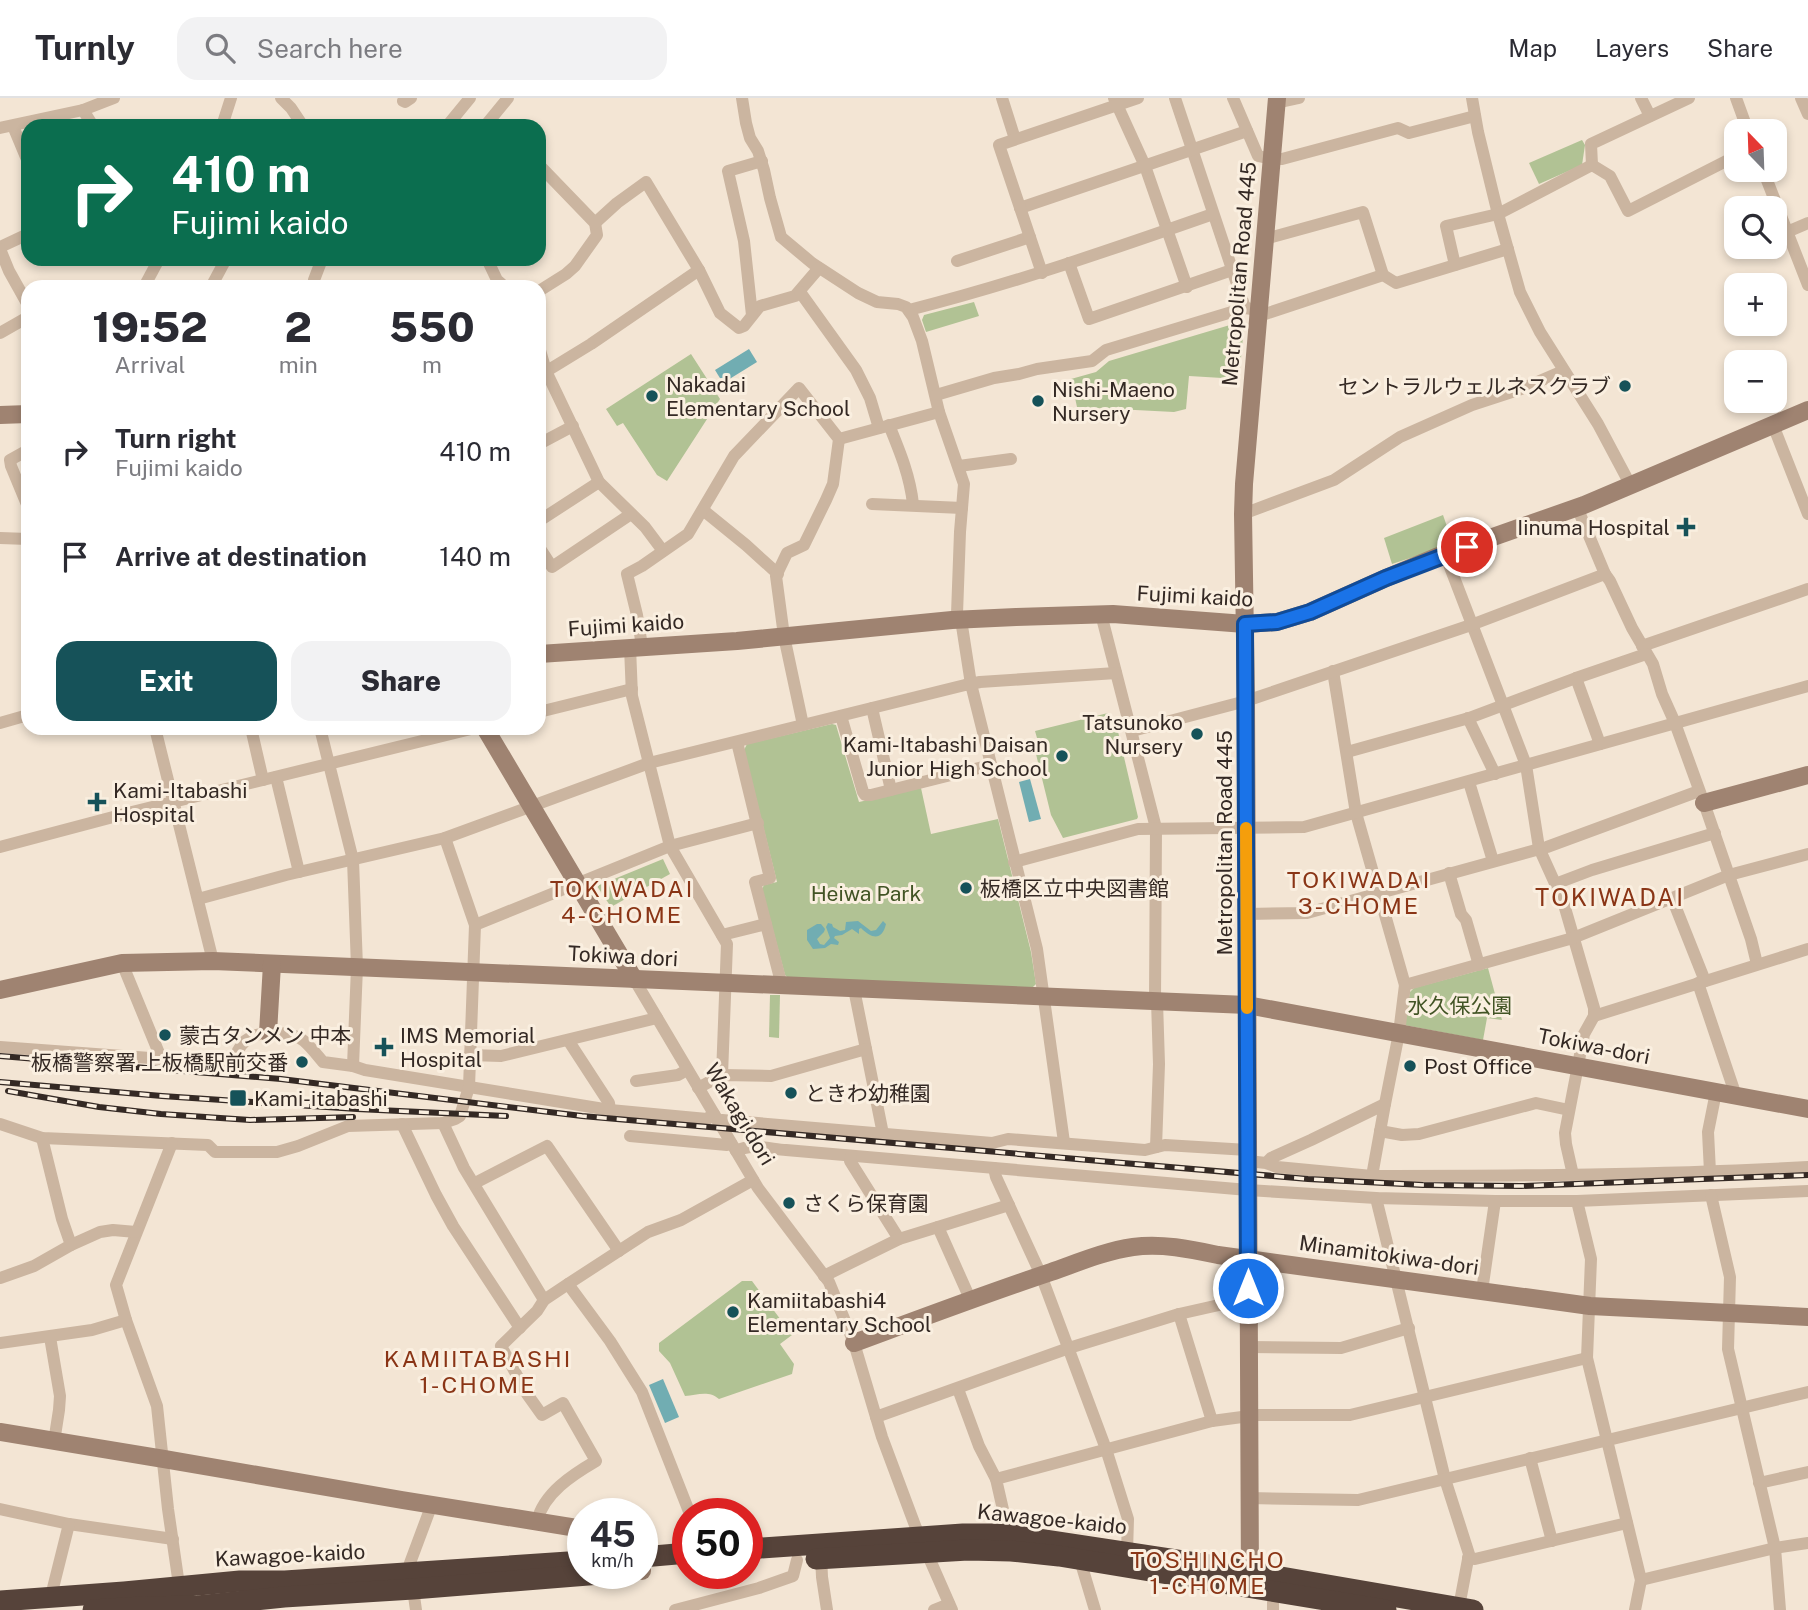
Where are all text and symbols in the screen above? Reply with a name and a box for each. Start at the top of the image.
search box [177,17,667,80]
text: Turnly [35,29,135,67]
icon: search [201,29,239,67]
text: Search here [257,33,403,64]
text: Map [1508,34,1557,62]
text: Layers [1595,34,1669,62]
text: Share [1707,34,1773,62]
north arrow [1724,119,1787,182]
map controls [1724,119,1787,413]
text: 410 m [171,145,311,203]
icon: right [56,147,147,238]
street label: Metropolitan Road 445 [1217,161,1261,387]
button: search [1724,196,1787,259]
text: Fujimi kaido [171,204,349,241]
button: + [1724,273,1787,336]
text: 19:52 [92,302,208,351]
text: 2 [285,302,312,351]
text: 550 [389,302,475,351]
button: − [1724,350,1787,413]
text: Arrival [114,351,185,378]
text: min [279,351,318,378]
text: m [422,351,442,378]
place label: Nakadai Elementary School [666,372,850,421]
place label: セントラルウェルネスクラブ [1338,374,1611,399]
place label: Nishi-Maeno Nursery [1052,377,1175,426]
marker: セントラルウェルネスクラブ [1617,378,1633,394]
marker: Nakadai Elementary School [644,388,660,404]
marker: Nishi-Maeno Nursery [1030,393,1046,409]
text: Turn right [115,423,237,454]
icon: right [56,433,94,471]
text: 410 m [439,436,511,467]
text: Fujimi kaido [115,454,243,481]
place label: Iinuma Hospital [1517,515,1670,540]
pin [1437,517,1497,577]
marker: Iinuma Hospital [1676,517,1696,537]
icon: arrive [1448,528,1486,566]
icon: arrive [56,538,94,576]
text: Arrive at destination [115,541,367,572]
text: 140 m [439,541,511,572]
street label: Fujimi kaido [1136,580,1254,612]
street label: Fujimi kaido [567,608,685,642]
button: Exit [56,641,277,721]
button: Share [291,641,511,721]
place label: Tatsunoko Nursery [1082,710,1183,759]
marker: Tatsunoko Nursery [1189,726,1205,742]
street label: Metropolitan Road 445 [1212,730,1237,956]
place label: Kami-Itabashi Daisan Junior High School [843,732,1048,781]
marker: Kami-Itabashi Daisan Junior High School [1054,748,1070,764]
place label: Kami-Itabashi Hospital [113,778,247,827]
marker: Kami-Itabashi Hospital [87,792,107,812]
district label: TOKIWADAI 3-CHOME [1287,866,1431,919]
district label: TOKIWADAI 4-CHOME [550,875,694,928]
place label: 板橋区立中央図書館 [980,876,1169,901]
marker: 板橋区立中央図書館 [958,880,974,896]
park label: Heiwa Park [811,881,922,906]
district label: TOKIWADAI [1535,883,1685,911]
street label: Tokiwa dori [567,941,679,971]
park label: 水久保公園 [1408,993,1513,1018]
place label: 蒙古タンメン 中本 [179,1023,351,1048]
place label: IMS Memorial Hospital [400,1023,535,1072]
street label: Tokiwa-dori [1536,1023,1652,1069]
marker: 蒙古タンメン 中本 [157,1027,173,1043]
marker: IMS Memorial Hospital [374,1037,394,1057]
place label: 板橋警察署 上板橋駅前交番 [31,1050,288,1075]
marker: 板橋警察署 上板橋駅前交番 [294,1054,310,1070]
place label: Post Office [1424,1054,1532,1079]
street label: Wakagi dori [700,1058,780,1170]
marker: Post Office [1402,1058,1418,1074]
place label: ときわ幼稚園 [805,1081,931,1106]
marker: ときわ幼稚園 [783,1085,799,1101]
place label: Kami-itabashi [254,1086,388,1111]
marker: Kami-itabashi [228,1088,248,1108]
place label: さくら保育園 [803,1191,929,1216]
marker: さくら保育園 [781,1195,797,1211]
street label: Minamitokiwa-dori [1297,1230,1481,1280]
position arrow [1211,1251,1285,1325]
place label: Kamiitabashi4 Elementary School [747,1288,931,1337]
marker: Kamiitabashi4 Elementary School [725,1304,741,1320]
district label: KAMIITABASHI 1-CHOME [384,1345,572,1398]
speed limit sign: 50 [672,1498,763,1589]
street label: Kawagoe-kaido [976,1499,1128,1539]
text: 45 [589,1514,636,1555]
street label: Kawagoe-kaido [214,1539,366,1571]
district label: TOSHINCHO 1-CHOME [1130,1546,1286,1599]
text: km/h [591,1550,634,1571]

